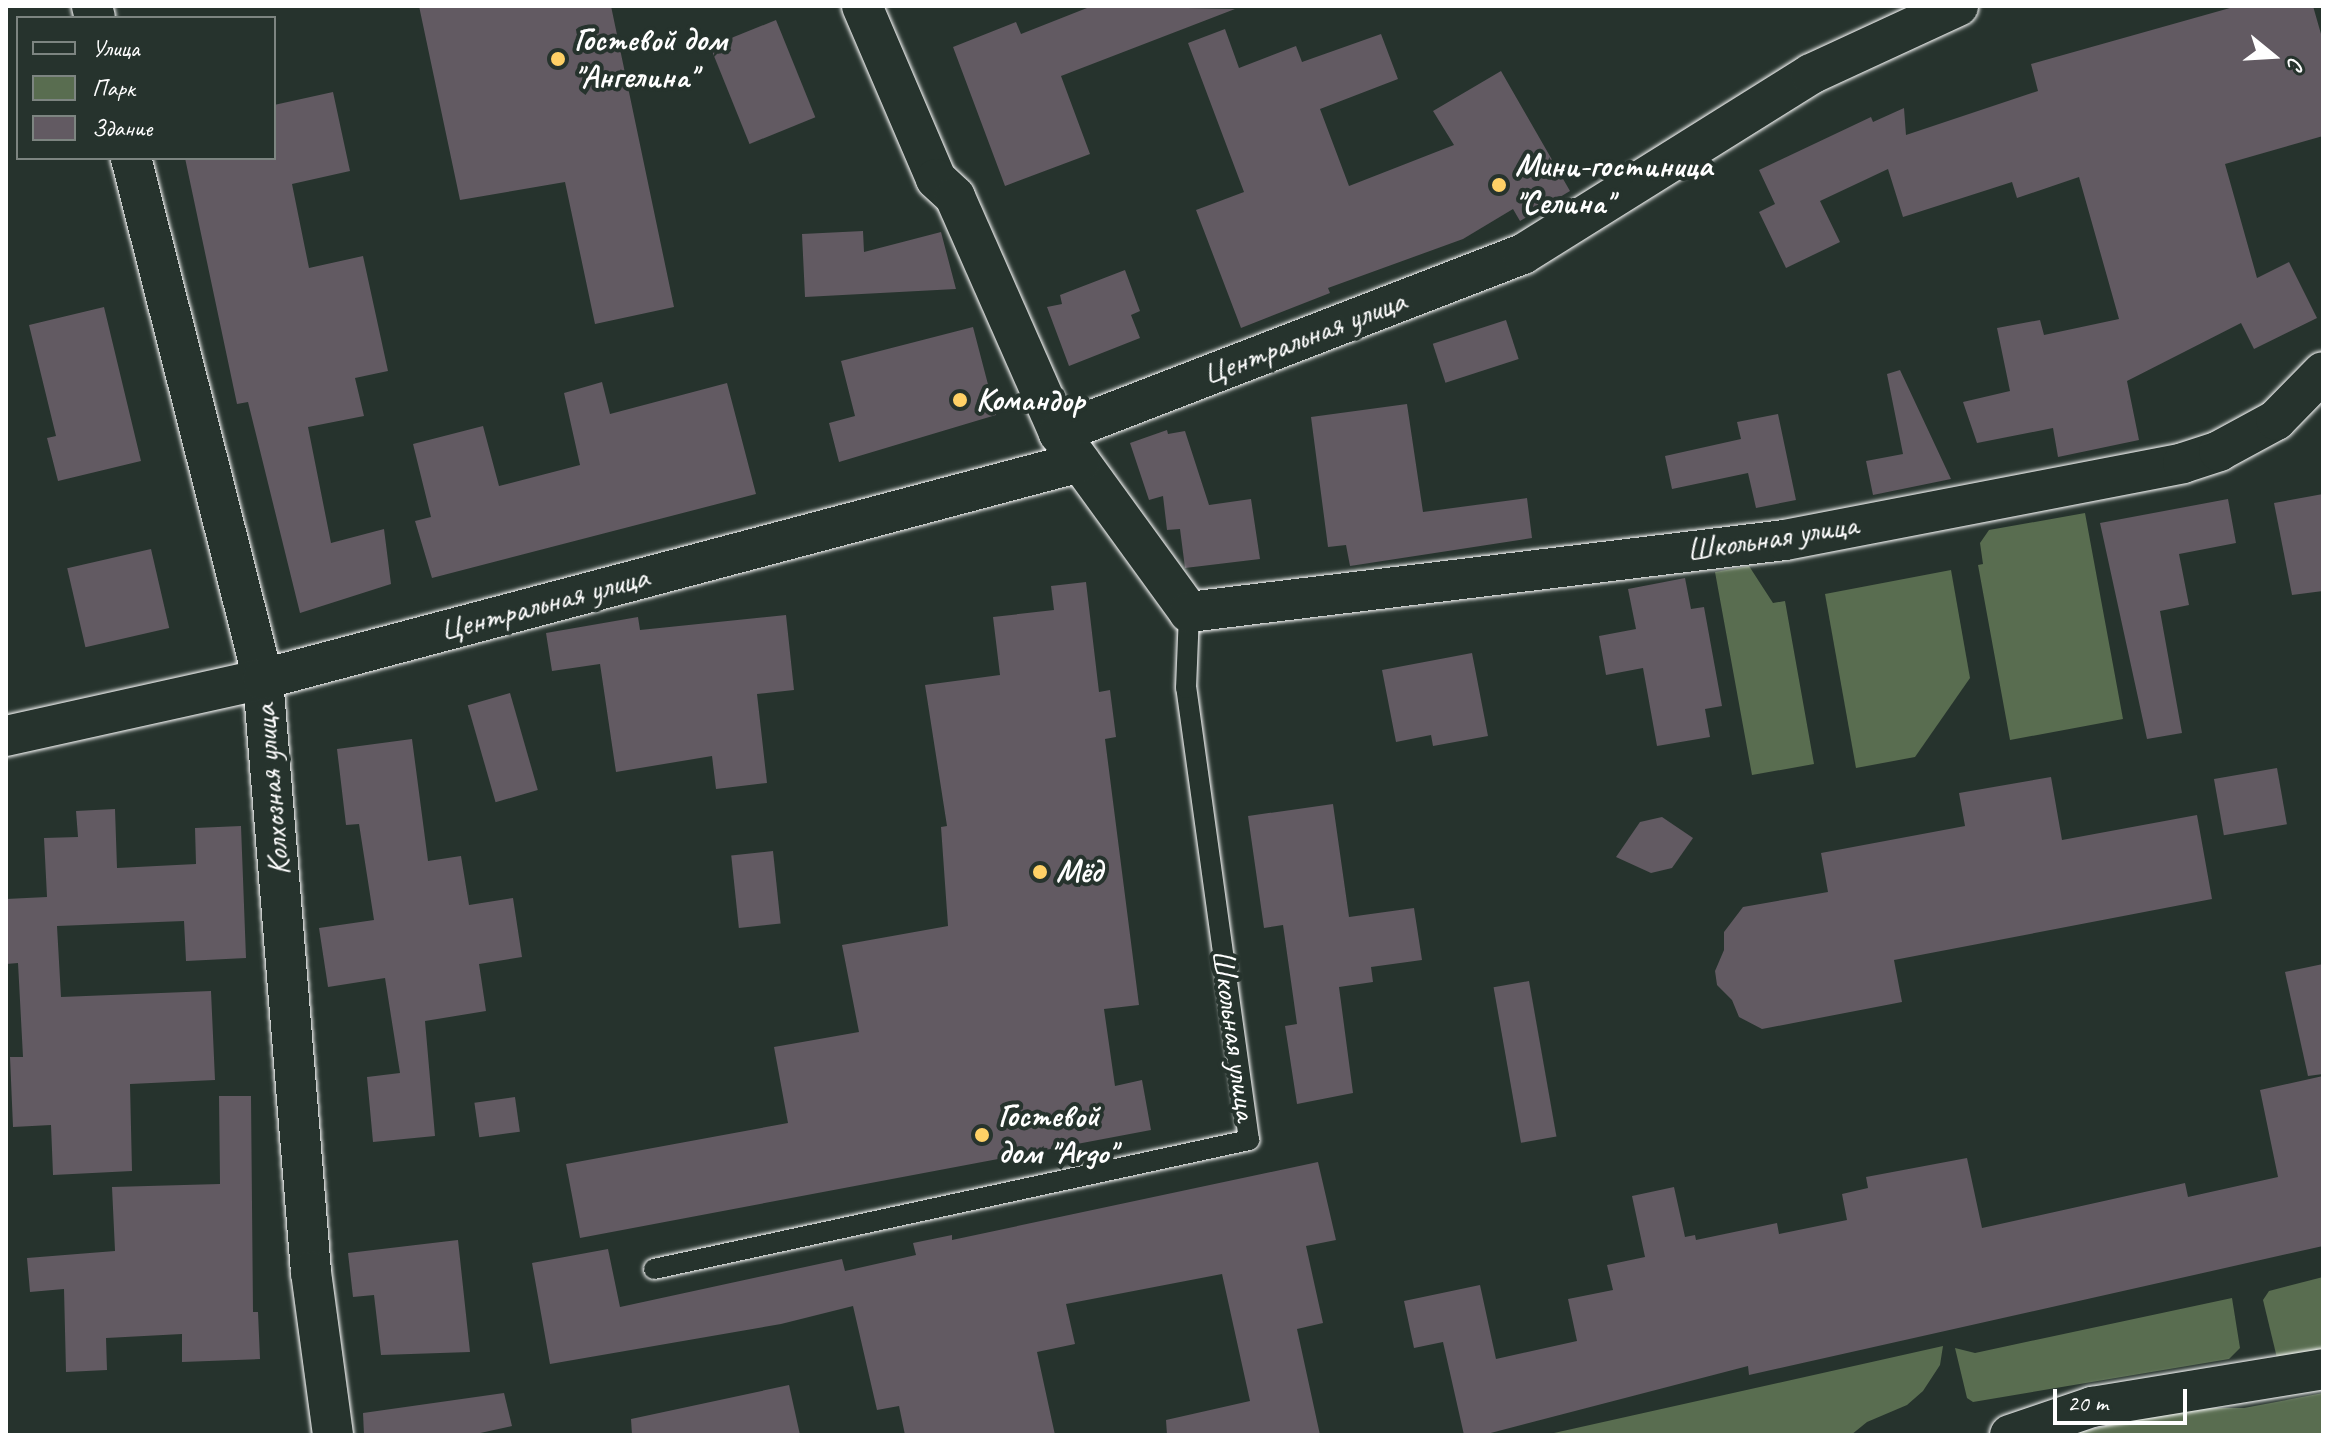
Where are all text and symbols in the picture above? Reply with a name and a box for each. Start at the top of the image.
legend [16,16,276,160]
north arrow [2233,16,2313,96]
place label: Гостевой дом "Ангелина" [574,22,727,97]
text: Улица [92,33,140,63]
marker: Гостевой дом "Ангелина" [549,50,567,68]
text: С [2281,54,2311,73]
text: Парк [92,73,135,103]
text: Здание [92,113,152,143]
place label: Мини-гостиница "Селина" [1515,148,1712,223]
marker: Мини-гостиница "Селина" [1490,176,1508,194]
street label: Центральная улица [1196,281,1412,395]
place label: Командор [976,381,1084,419]
marker: Командор [951,391,969,409]
street label: Школьная улица [1683,505,1861,571]
street label: Центральная улица [435,557,653,651]
street label: Колхозная улица [245,701,299,879]
place label: Мёд [1056,853,1102,891]
marker: Мёд [1031,863,1049,881]
street label: Школьная улица [1203,946,1265,1124]
place label: Гостевой дом "Argo" [998,1098,1116,1173]
marker: Гостевой дом "Argo" [973,1126,991,1144]
scale bar [2057,1373,2191,1423]
text: 20 m [2067,1388,2108,1418]

